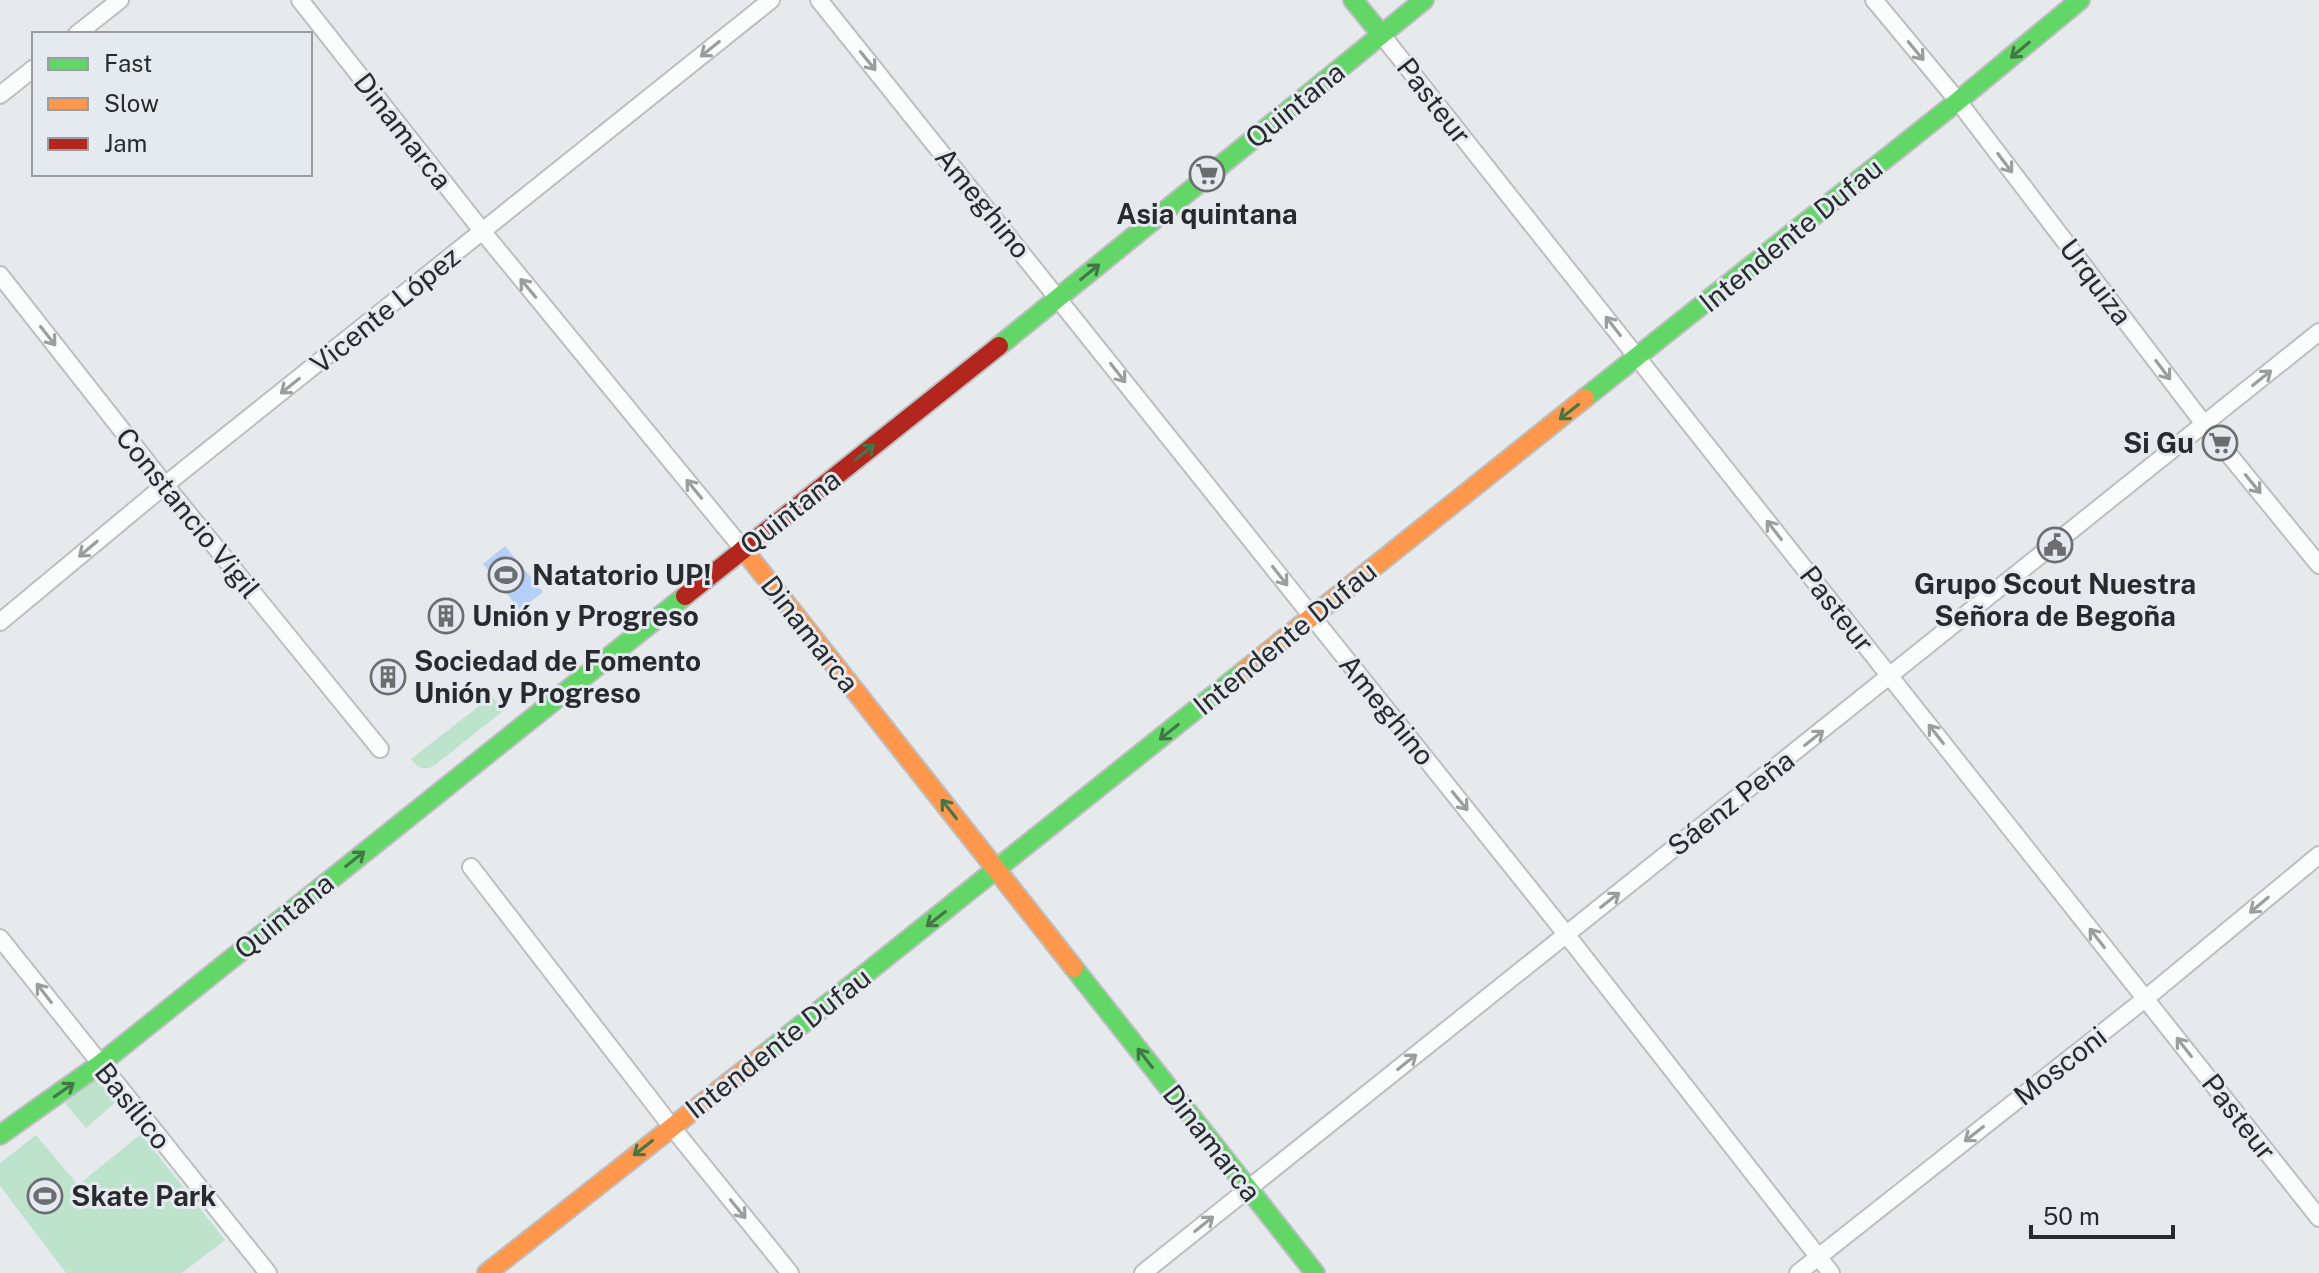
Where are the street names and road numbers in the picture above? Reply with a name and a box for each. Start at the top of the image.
street label: Pasteur [1390,51,1478,150]
street label: Quintana [1238,55,1351,155]
street label: Dinamarca [348,66,459,196]
street label: Ameghino [929,141,1038,265]
street label: Intendente Dufau [1693,151,1889,318]
street label: Urquiza [2053,232,2140,331]
street label: Vicente López [303,239,466,380]
street label: Constancio Vigil [110,421,267,605]
street label: Quintana [733,462,846,561]
street label: Intendente Dufau [1187,554,1383,721]
street label: Pasteur [1793,559,1881,658]
street label: Dinamarca [755,569,866,699]
street label: Ameghino [1333,648,1442,772]
street label: Sáenz Peña [1661,743,1801,862]
street label: Quintana [227,866,340,966]
street label: Intendente Dufau [679,960,877,1125]
street label: Mosconi [2007,1019,2113,1112]
street label: Basílico [89,1056,178,1156]
street label: Pasteur [2195,1067,2283,1166]
street label: Dinamarca [1157,1078,1268,1208]

